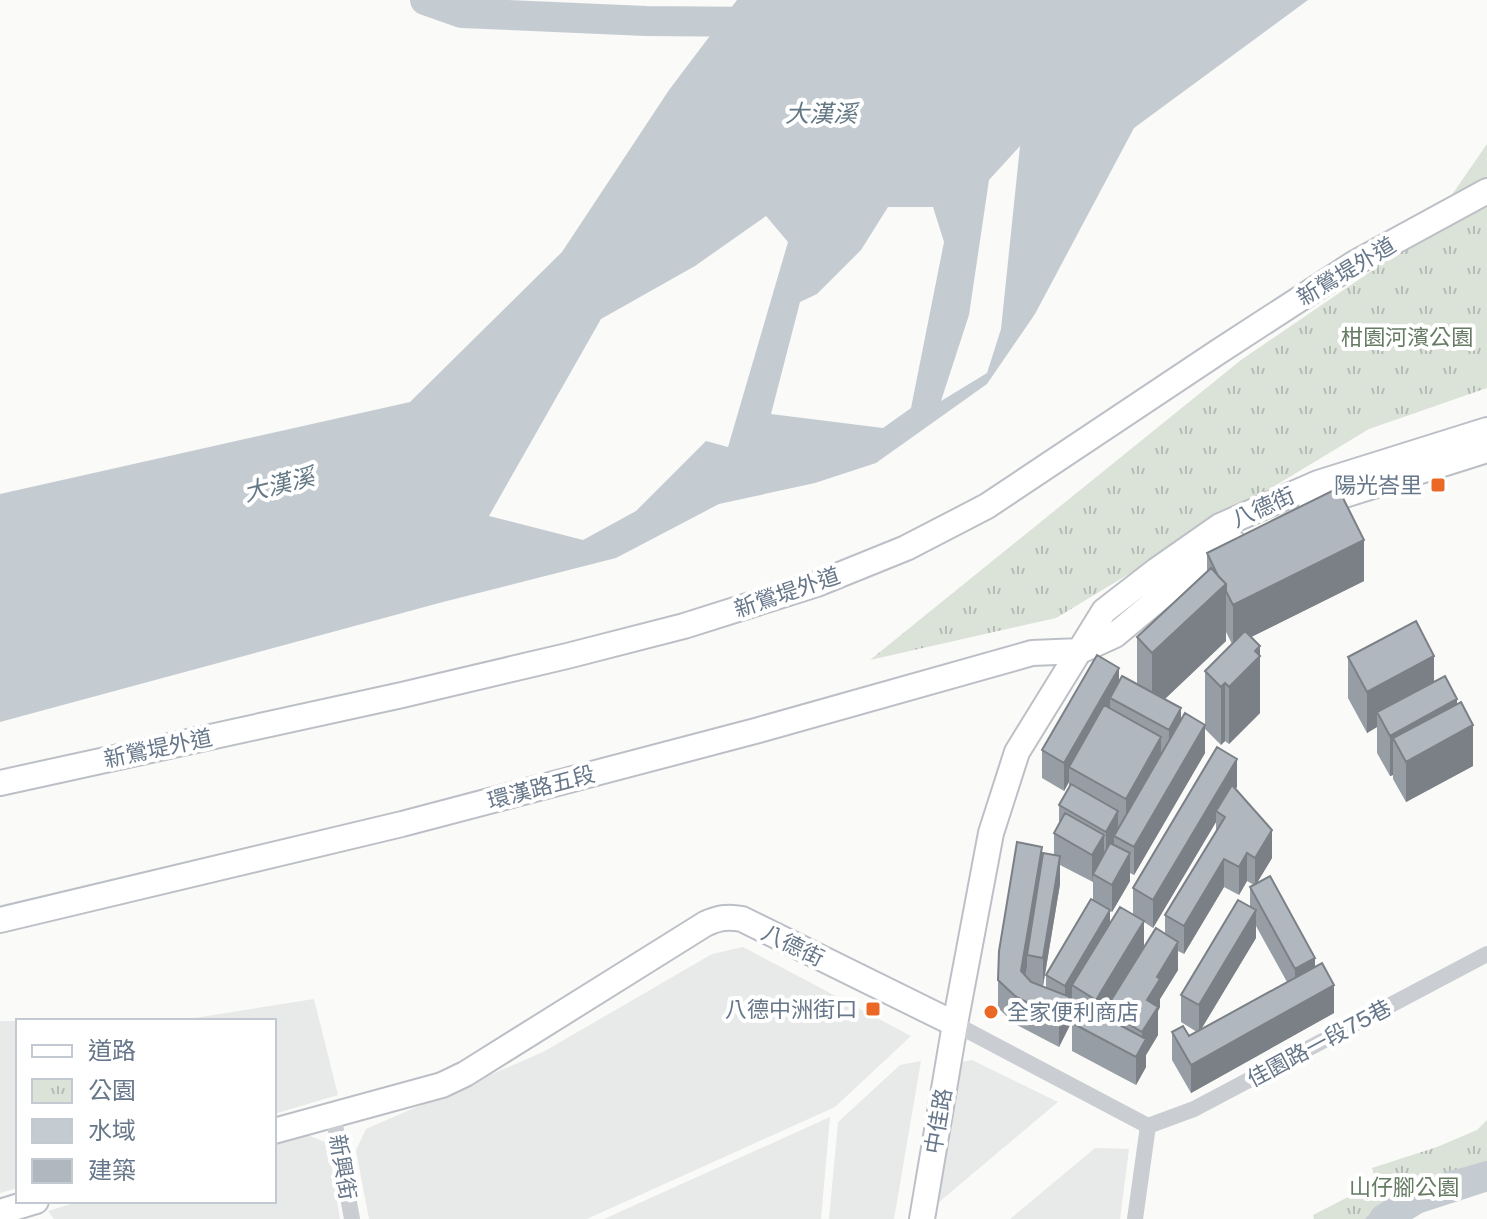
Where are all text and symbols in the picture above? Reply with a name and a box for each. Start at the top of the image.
water label: 大漢溪 [785,99,860,127]
street label: 新鶯堤外道 [1292,232,1400,310]
park label: 柑園河濱公園 [1341,324,1473,350]
water label: 大漢溪 [240,461,320,506]
place label: 陽光峇里 [1334,472,1422,498]
marker: 陽光峇里 [1429,476,1447,494]
street label: 八德街 [1228,482,1298,532]
street label: 新鶯堤外道 [731,562,843,622]
street label: 新鶯堤外道 [101,724,215,772]
street label: 環漢路五段 [485,760,597,814]
street label: 八德街 [758,919,828,971]
street label: 佳園路一段75巷 [1243,994,1395,1092]
place label: 八德中洲街口 [725,996,857,1022]
place label: 全家便利商店 [1007,999,1139,1025]
marker: 八德中洲街口 [864,1000,882,1018]
marker: 全家便利商店 [982,1003,1000,1021]
legend [16,1019,276,1203]
text: 道路 [88,1036,136,1064]
text: 公園 [88,1076,136,1104]
street label: 中佳路 [919,1086,957,1156]
text: 水域 [88,1116,136,1144]
street label: 新興街 [324,1132,362,1202]
text: 建築 [88,1156,136,1184]
park label: 山仔腳公園 [1349,1174,1459,1200]

